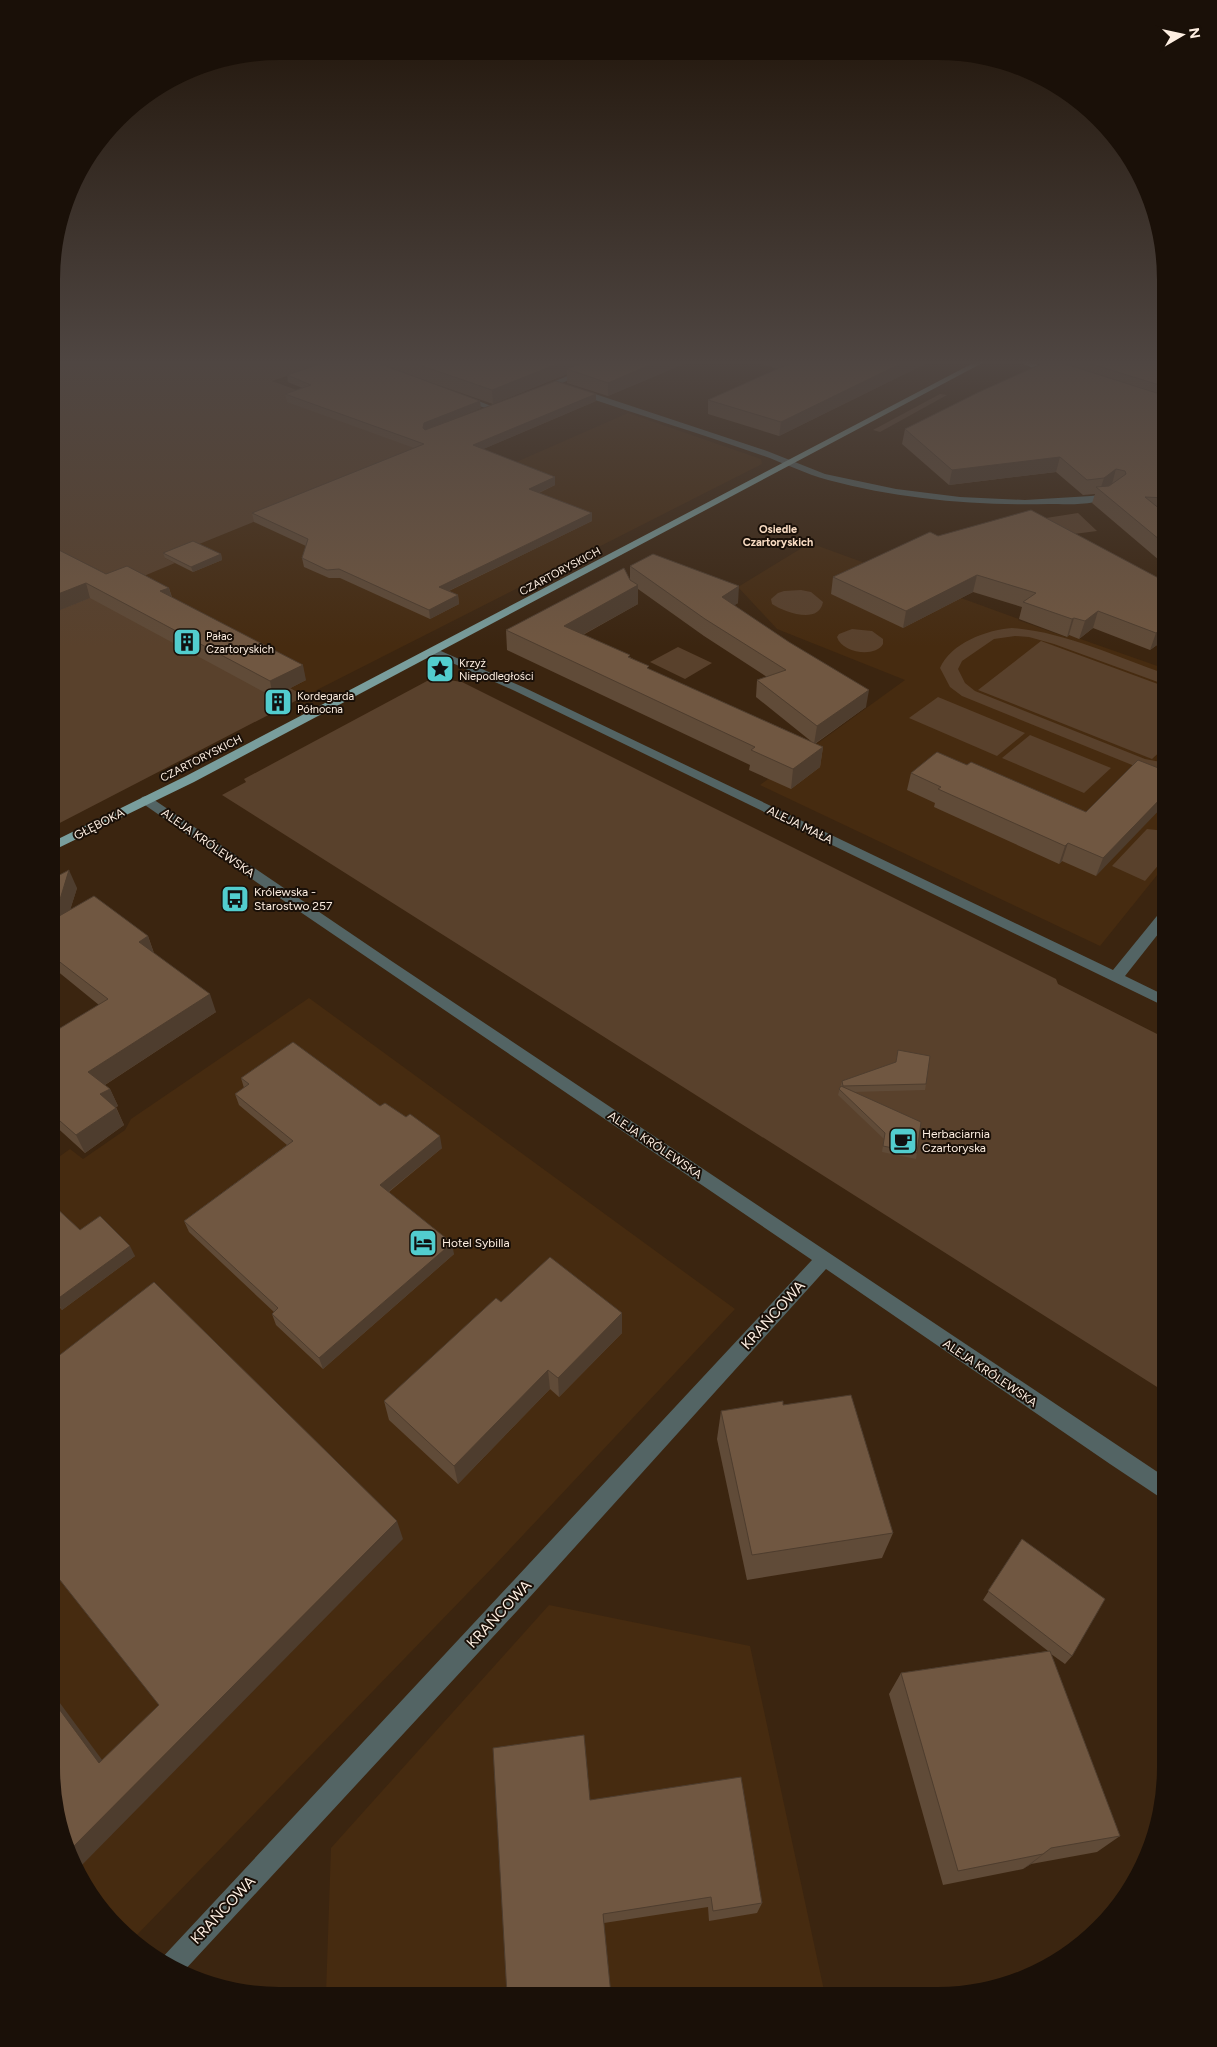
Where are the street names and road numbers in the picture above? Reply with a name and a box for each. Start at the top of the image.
street label: CZARTORYSKICH [517,545,603,598]
street label: CZARTORYSKICH [158,732,244,785]
street label: ALEJA MAŁA [765,803,835,847]
street label: GŁĘBOKA [72,805,126,843]
street label: ALEJA KRÓLEWSKA [159,806,257,880]
street label: ALEJA KRÓLEWSKA [605,1108,705,1182]
street label: KRAŃCOWA [737,1277,809,1353]
street label: ALEJA KRÓLEWSKA [940,1336,1040,1410]
street label: KRAŃCOWA [463,1576,535,1652]
street label: KRAŃCOWA [187,1872,259,1948]

